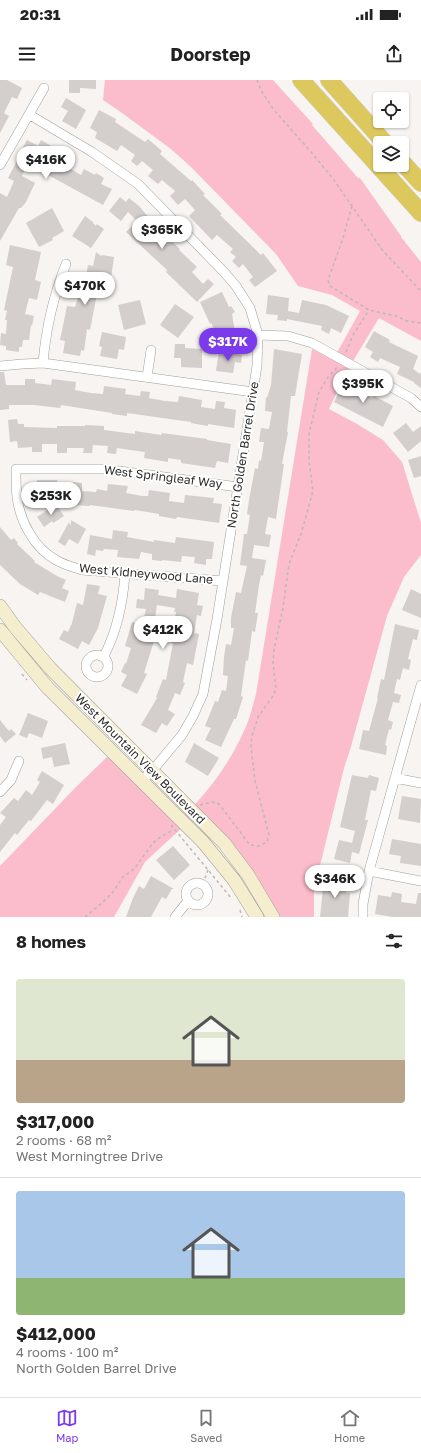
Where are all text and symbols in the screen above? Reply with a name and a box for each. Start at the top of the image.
text: 20:31 [20,5,61,23]
icon: menu [16,43,38,65]
text: Doorstep [170,43,251,65]
icon: share [383,43,405,65]
map controls [373,92,409,172]
button: locate [373,92,409,128]
button: layers [373,136,409,172]
pin: $416K [18,146,74,180]
text: $416K [25,151,67,167]
pin: $365K [134,216,190,250]
text: $365K [141,221,183,237]
pin: $470K [57,272,113,306]
text: $470K [64,277,106,293]
pin: $317K [200,328,256,362]
text: $317K [208,333,248,349]
pin: $395K [335,370,391,404]
text: $395K [342,375,384,391]
street label: North Golden Barrel Drive [224,381,262,529]
street label: West Springleaf Way [103,462,223,491]
pin: $253K [23,482,79,516]
text: $253K [30,487,72,503]
street label: West Kidneywood Lane [78,560,214,587]
pin: $412K [135,616,191,650]
text: $412K [143,621,183,637]
street label: West Mountain View Boulevard [72,690,209,827]
pin: $346K [307,865,363,899]
text: $346K [314,870,356,886]
icon: filters [383,930,405,952]
text: 8 homes [16,931,86,952]
icon: home [175,1005,247,1077]
text: $317,000 [16,1111,94,1132]
text: 2 rooms · 68 m² [16,1132,111,1148]
text: West Morningtree Drive [16,1148,163,1164]
icon: home [175,1217,247,1289]
text: $412,000 [16,1323,96,1344]
text: 4 rooms · 100 m² [16,1344,118,1360]
text: North Golden Barrel Drive [16,1360,176,1376]
tab: Map [56,1407,78,1444]
tab: Saved [190,1407,222,1444]
tab: Home [334,1407,365,1444]

